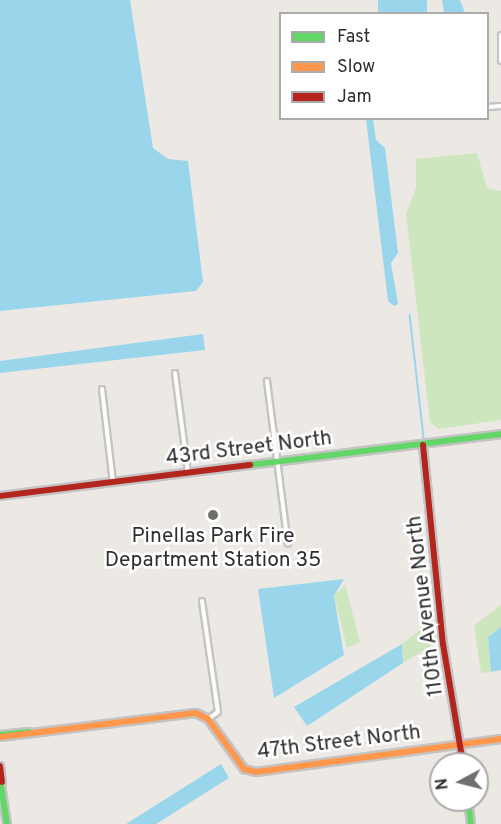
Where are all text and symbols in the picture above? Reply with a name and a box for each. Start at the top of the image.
legend [279,12,489,120]
text: Fast [337,26,370,49]
text: Slow [337,56,375,79]
text: Jam [337,86,372,109]
street label: 43rd Street North [164,426,334,472]
marker: Pinellas Park Fire Department Station 35 [206,508,220,522]
street label: 110th Avenue North [402,514,450,698]
place label: Pinellas Park Fire Department Station 35 [105,524,321,574]
street label: 47th Street North [256,720,422,766]
north arrow [429,752,489,812]
text: N [432,777,454,791]

